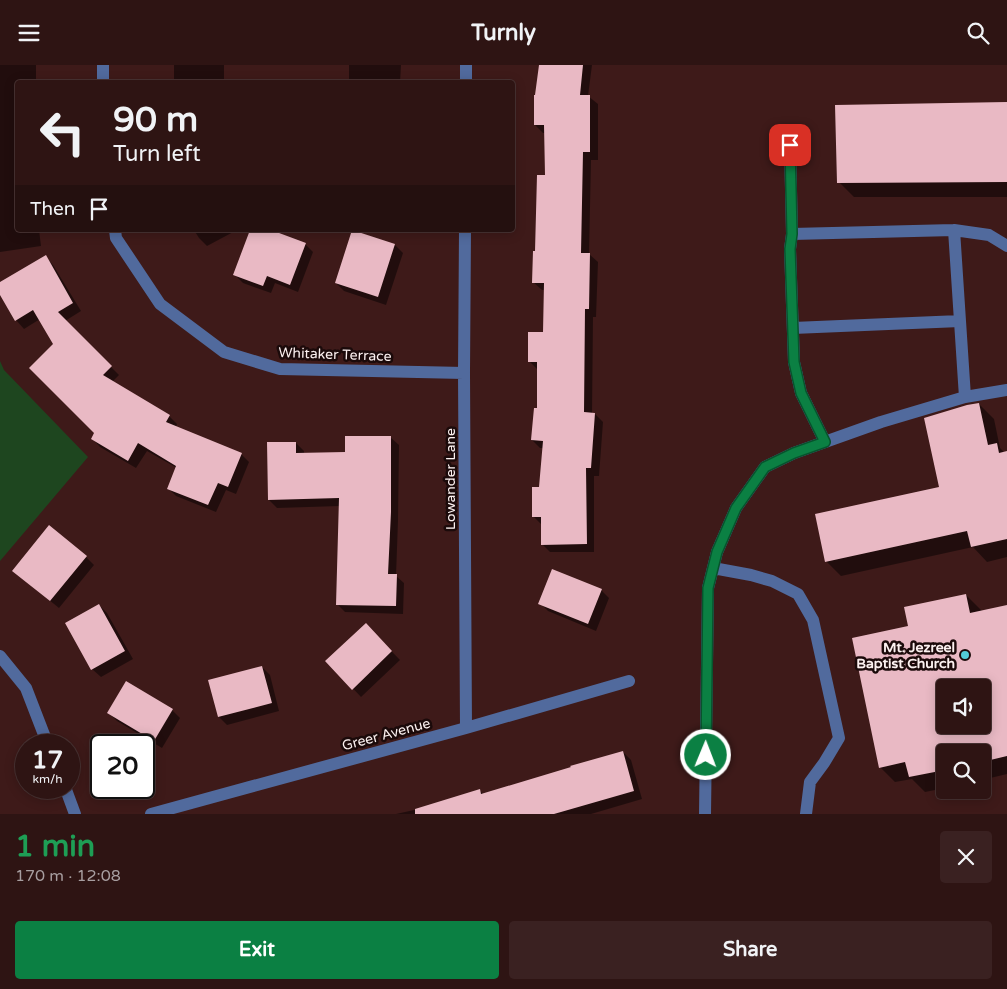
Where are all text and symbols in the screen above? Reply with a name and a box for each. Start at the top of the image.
icon: menu [15,19,43,47]
icon: search [964,19,992,47]
text: Turnly [471,20,536,46]
text: 90 m [113,99,198,141]
icon: left [30,100,95,165]
pin [769,124,811,166]
icon: arrive [776,131,804,159]
text: Turn left [113,141,201,167]
icon: arrive [85,195,113,223]
text: Then [30,198,75,220]
street label: Whitaker Terrace [278,344,392,365]
street label: Lowander Lane [442,428,459,530]
place label: Mt. Jezreel Baptist Church [856,639,955,672]
marker: Mt. Jezreel Baptist Church [959,649,971,661]
map controls [936,679,991,799]
button: sound [936,679,991,734]
street label: Greer Avenue [340,715,432,754]
position arrow [679,728,731,780]
speed limit sign: 20 [90,734,155,799]
button: search [936,744,991,799]
text: 17 [32,745,63,775]
text: km/h [32,772,63,786]
text: 1 min [15,828,95,865]
button: close [940,831,992,883]
text: 170 m · 12:08 [15,866,121,886]
button: Exit [15,921,499,979]
button: Share [509,921,992,979]

